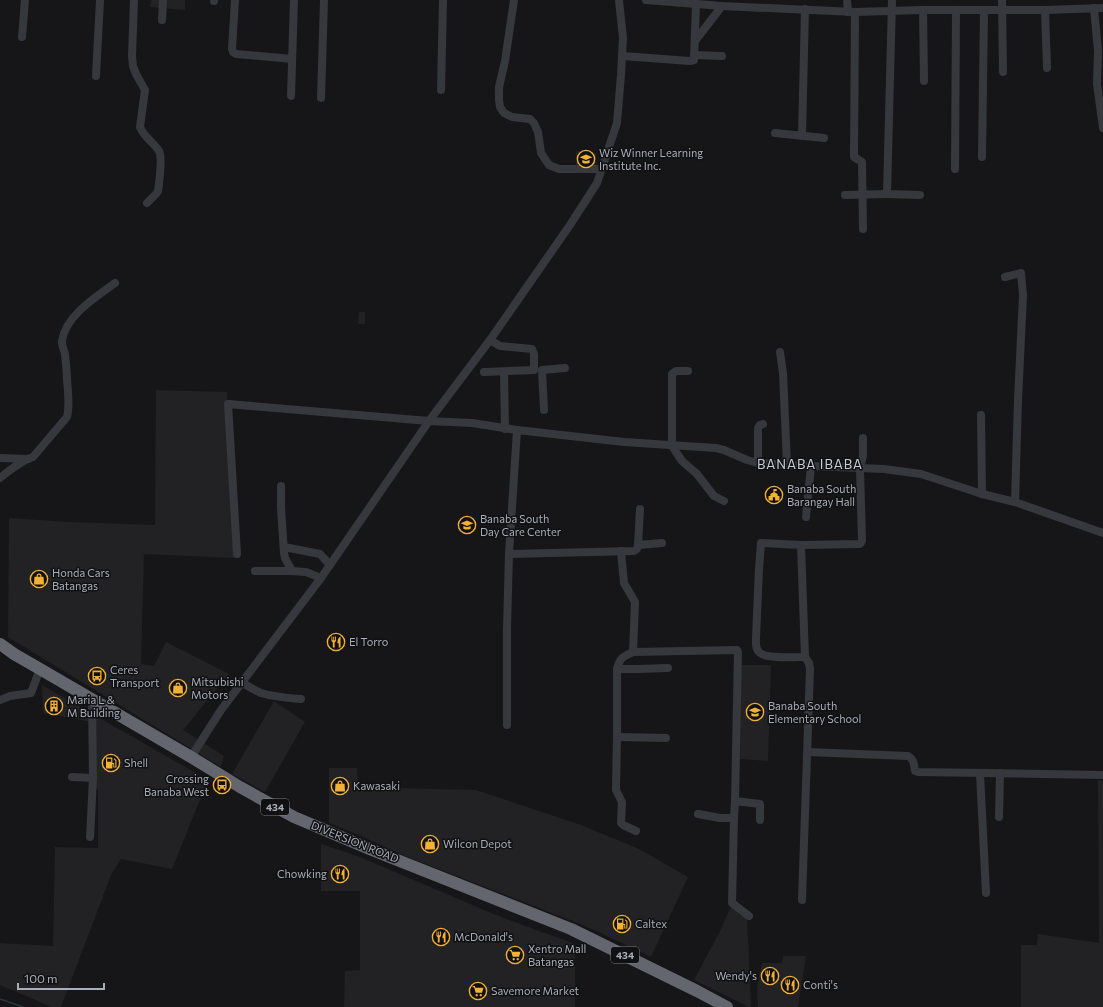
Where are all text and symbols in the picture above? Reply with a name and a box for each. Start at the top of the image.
place label: Wiz Winner Learning Institute Inc. [599,146,703,172]
school or university icon: Wiz Winner Learning Institute Inc. [576,149,596,169]
district label: BANABA IBABA [757,456,863,472]
place label: Banaba South Barangay Hall [787,482,856,508]
public building icon: Banaba South Barangay Hall [764,485,784,505]
place label: Banaba South Day Care Center [480,512,562,538]
school or university icon: Banaba South Day Care Center [457,515,477,535]
place label: Honda Cars Batangas [52,566,110,592]
shop icon: Honda Cars Batangas [29,569,49,589]
restaurant icon: El Torro [326,632,346,652]
place label: El Torro [349,635,389,648]
place label: Ceres Transport [110,663,160,689]
bus stop icon: Ceres Transport [87,666,107,686]
place label: Mitsubishi Motors [191,675,244,701]
shop icon: Mitsubishi Motors [168,678,188,698]
place label: Maria L & M Building [67,693,120,719]
building icon: Maria L & M Building [44,696,64,716]
place label: Banaba South Elementary School [768,699,861,725]
school or university icon: Banaba South Elementary School [745,702,765,722]
fuel station icon: Shell [101,753,121,773]
place label: Shell [124,756,148,769]
place label: Crossing Banaba West [144,772,209,798]
bus stop icon: Crossing Banaba West [212,775,232,795]
shop icon: Kawasaki [330,776,350,796]
place label: Kawasaki [353,779,400,792]
road number: 434 [261,799,289,815]
street label: DIVERSION ROAD [310,818,401,865]
shop icon: Wilcon Depot [420,834,440,854]
place label: Wilcon Depot [443,837,512,850]
restaurant icon: Chowking [330,864,350,884]
place label: Chowking [277,867,327,880]
fuel station icon: Caltex [612,914,632,934]
place label: Caltex [635,917,667,930]
restaurant icon: McDonald's [431,927,451,947]
place label: McDonald's [454,930,513,943]
place label: Xentro Mall Batangas [528,942,586,968]
supermarket icon: Xentro Mall Batangas [505,945,525,965]
road number: 434 [611,947,639,963]
scale bar [18,965,104,991]
restaurant icon: Wendy's [760,966,780,986]
place label: Wendy's [715,969,757,982]
text: 100 m [24,971,58,985]
restaurant icon: Conti's [780,975,800,995]
place label: Conti's [803,978,838,991]
supermarket icon: Savemore Market [468,981,488,1001]
place label: Savemore Market [491,984,580,997]

